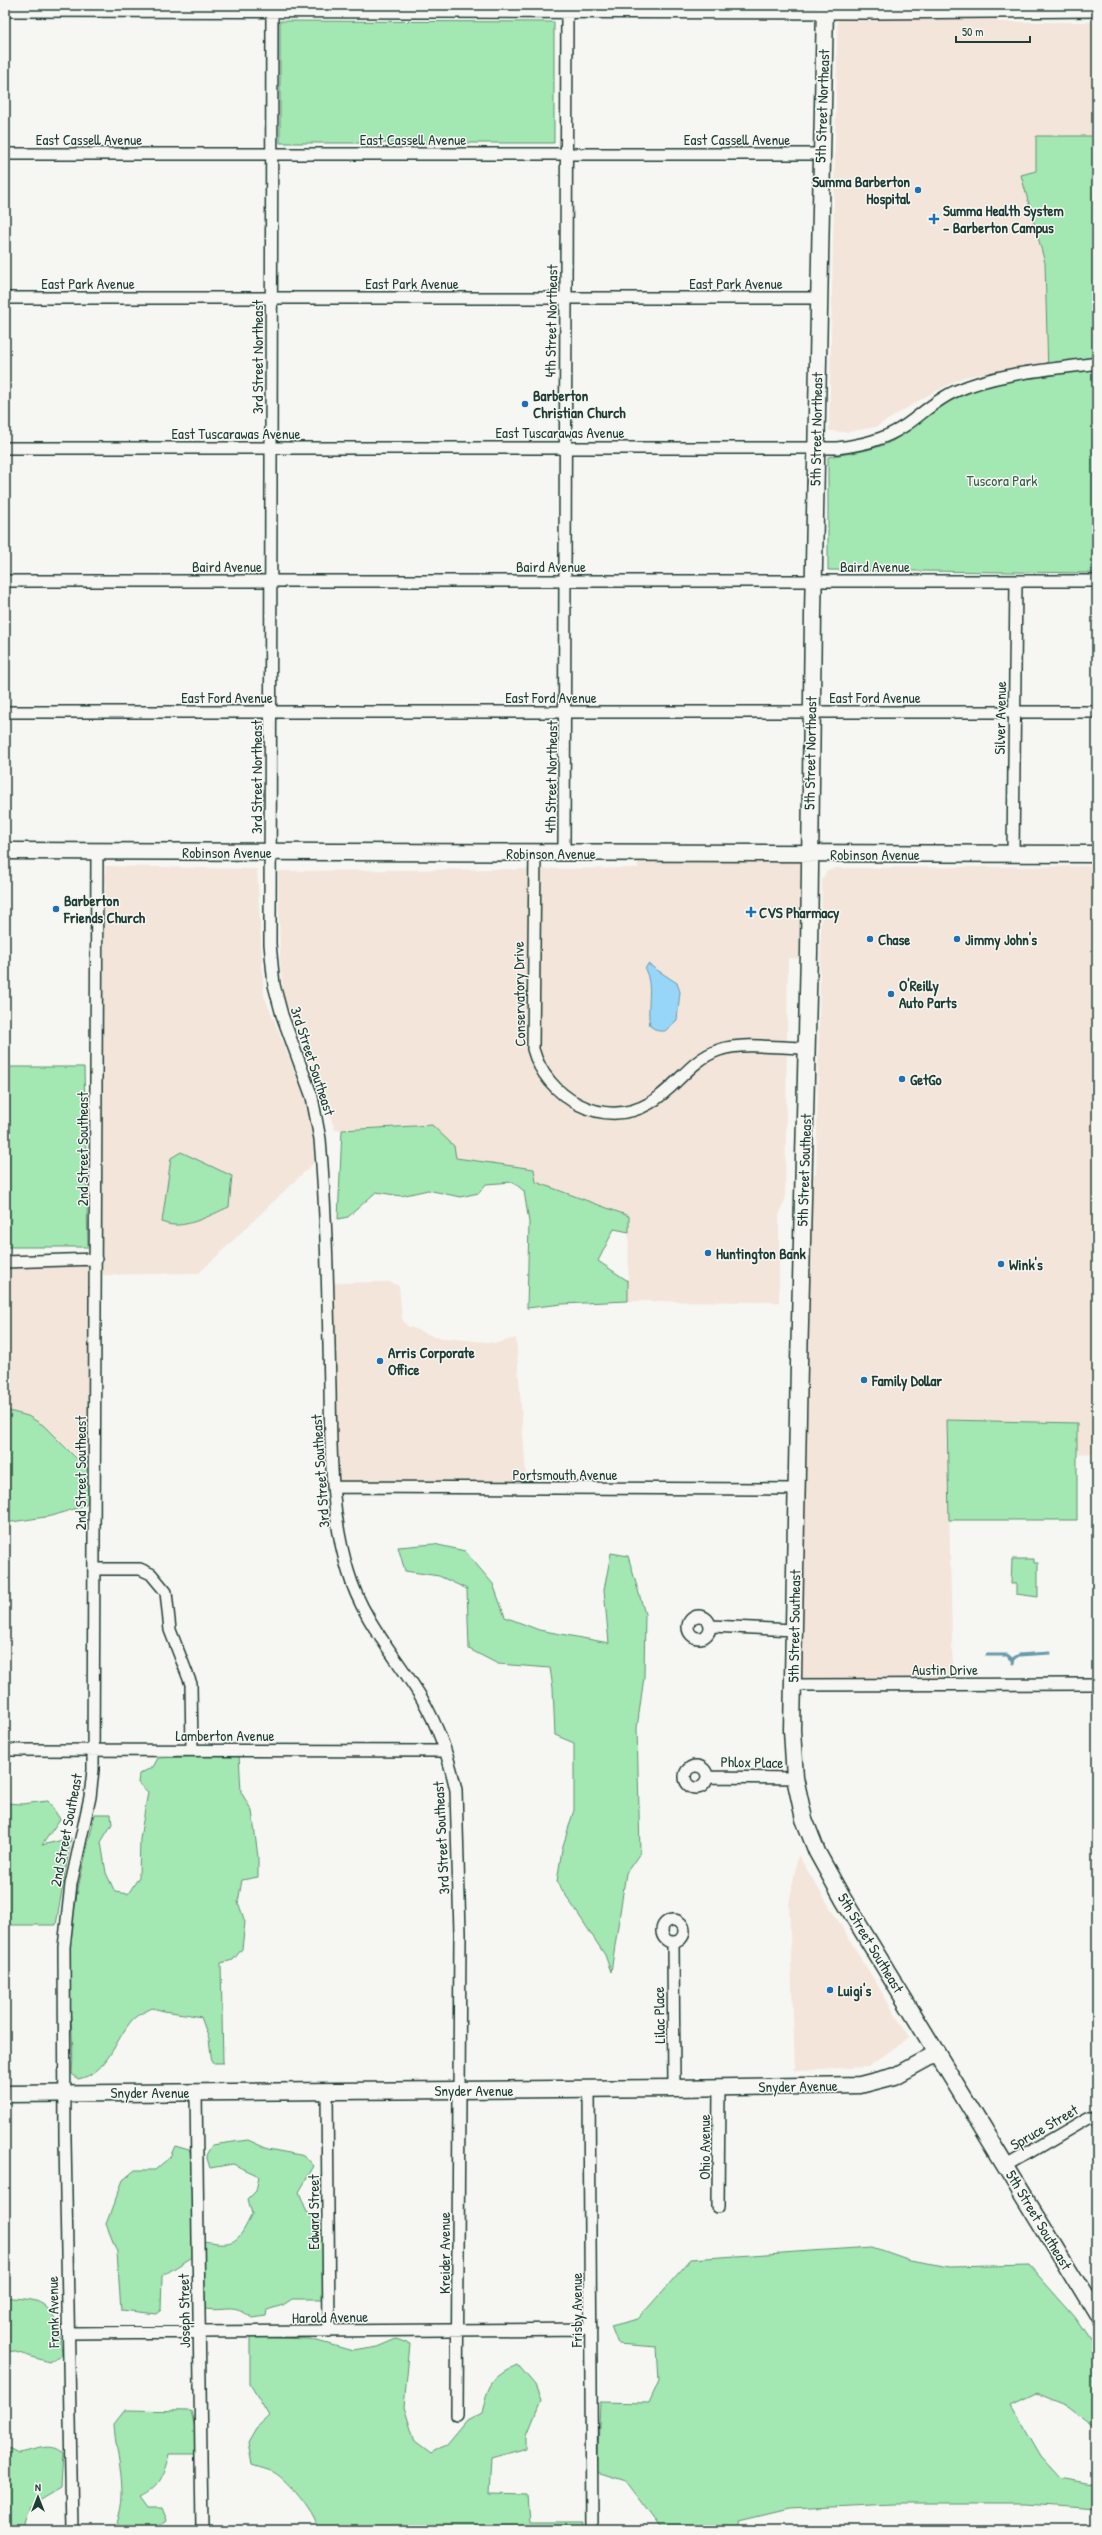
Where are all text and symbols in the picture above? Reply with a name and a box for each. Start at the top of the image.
scale bar [956,18,1030,44]
text: 50 m [962,23,983,40]
street label: 5th Street Northeast [810,48,835,163]
street label: East Cassell Avenue [36,129,142,150]
street label: East Cassell Avenue [360,129,466,150]
street label: East Cassell Avenue [684,129,790,150]
place label: Summa Barberton Hospital [812,171,911,210]
marker: Summa Barberton Hospital [913,185,923,195]
place label: Summa Health System – Barberton Campus [943,200,1064,239]
marker: Summa Health System – Barberton Campus [928,213,940,225]
street label: 4th Street Northeast [540,264,562,378]
street label: East Park Avenue [41,273,135,294]
street label: East Park Avenue [365,273,459,294]
street label: East Park Avenue [689,273,783,294]
street label: 3rd Street Northeast [247,299,268,414]
street label: 5th Street Northeast [805,371,828,486]
place label: Barberton Christian Church [533,385,626,423]
marker: Barberton Christian Church [520,399,530,409]
street label: East Tuscarawas Avenue [495,422,625,443]
street label: East Tuscarawas Avenue [171,423,301,444]
park label: Tuscora Park [967,470,1037,491]
street label: Baird Avenue [192,556,262,577]
street label: Baird Avenue [516,556,586,577]
street label: Baird Avenue [840,556,910,577]
street label: Silver Avenue [989,681,1011,755]
street label: East Ford Avenue [181,687,273,708]
street label: East Ford Avenue [505,687,597,708]
street label: East Ford Avenue [829,687,921,708]
street label: 5th Street Northeast [799,695,822,810]
street label: 3rd Street Northeast [246,719,267,834]
street label: 4th Street Northeast [540,720,562,834]
street label: Robinson Avenue [182,842,272,863]
street label: Robinson Avenue [506,843,596,864]
street label: Robinson Avenue [830,844,920,865]
place label: Barberton Friends Church [63,890,146,928]
place label: CVS Pharmacy [759,902,840,924]
marker: Barberton Friends Church [51,904,61,914]
marker: CVS Pharmacy [746,907,756,917]
place label: Chase [878,929,910,950]
place label: Jimmy John's [965,929,1037,951]
marker: Chase [865,934,875,944]
marker: Jimmy John's [952,934,962,944]
street label: Conservatory Drive [508,941,530,1047]
place label: O'Reilly Auto Parts [899,975,957,1013]
marker: O'Reilly Auto Parts [886,989,896,999]
street label: 3rd Street Southeast [286,1004,341,1119]
place label: GetGo [910,1069,942,1090]
marker: GetGo [897,1074,907,1084]
street label: 2nd Street Southeast [72,1091,93,1206]
street label: 5th Street Southeast [792,1112,816,1227]
place label: Huntington Bank [716,1243,806,1265]
marker: Huntington Bank [703,1248,713,1258]
place label: Wink's [1009,1254,1043,1275]
marker: Wink's [996,1259,1006,1269]
place label: Arris Corporate Office [388,1342,475,1380]
marker: Arris Corporate Office [375,1356,385,1366]
place label: Family Dollar [871,1370,942,1392]
marker: Family Dollar [859,1375,869,1385]
street label: 3rd Street Southeast [306,1413,334,1528]
street label: 2nd Street Southeast [70,1415,91,1530]
street label: Portsmouth Avenue [512,1464,618,1485]
street label: 5th Street Southeast [783,1569,805,1683]
street label: Austin Drive [912,1659,978,1680]
street label: Lamberton Avenue [175,1725,275,1746]
street label: Phlox Place [721,1751,783,1773]
street label: 2nd Street Southeast [45,1771,87,1888]
street label: 3rd Street Southeast [428,1780,454,1895]
street label: 5th Street Southeast [833,1889,909,1997]
place label: Luigi's [838,1980,871,2002]
marker: Luigi's [825,1985,835,1995]
street label: Lilac Place [648,1986,670,2044]
street label: Snyder Avenue [758,2075,838,2097]
street label: Snyder Avenue [434,2080,514,2101]
street label: Snyder Avenue [110,2082,190,2103]
street label: Spruce Street [1006,2099,1083,2155]
street label: Ohio Avenue [694,2114,715,2180]
street label: 5th Street Southeast [1001,2166,1077,2274]
street label: Edward Street [303,2174,324,2250]
street label: Kreider Avenue [434,2212,455,2294]
street label: Joseph Street [173,2273,195,2348]
street label: Frisby Avenue [566,2273,587,2348]
street label: Frank Avenue [42,2276,64,2349]
street label: Harold Avenue [292,2306,368,2328]
north arrow [18,2477,58,2517]
text: N [35,2480,41,2494]

